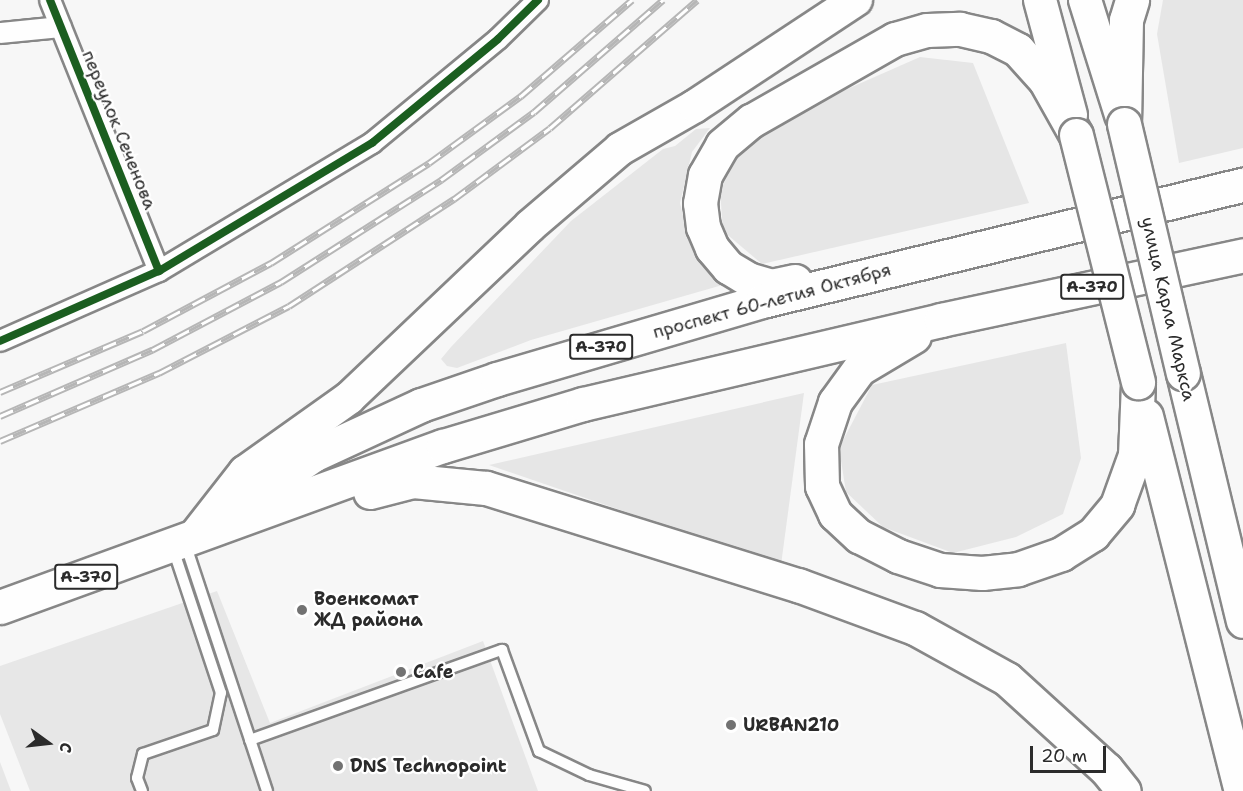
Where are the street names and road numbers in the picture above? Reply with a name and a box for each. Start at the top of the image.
street label: переулок Сеченова [77,47,161,213]
street label: улица Карла Маркса [1136,215,1200,403]
street label: проспект 60-летия Октября [651,259,893,343]
road number: А-370 [1059,274,1125,300]
road number: А-370 [568,334,634,360]
road number: А-370 [53,564,119,590]

